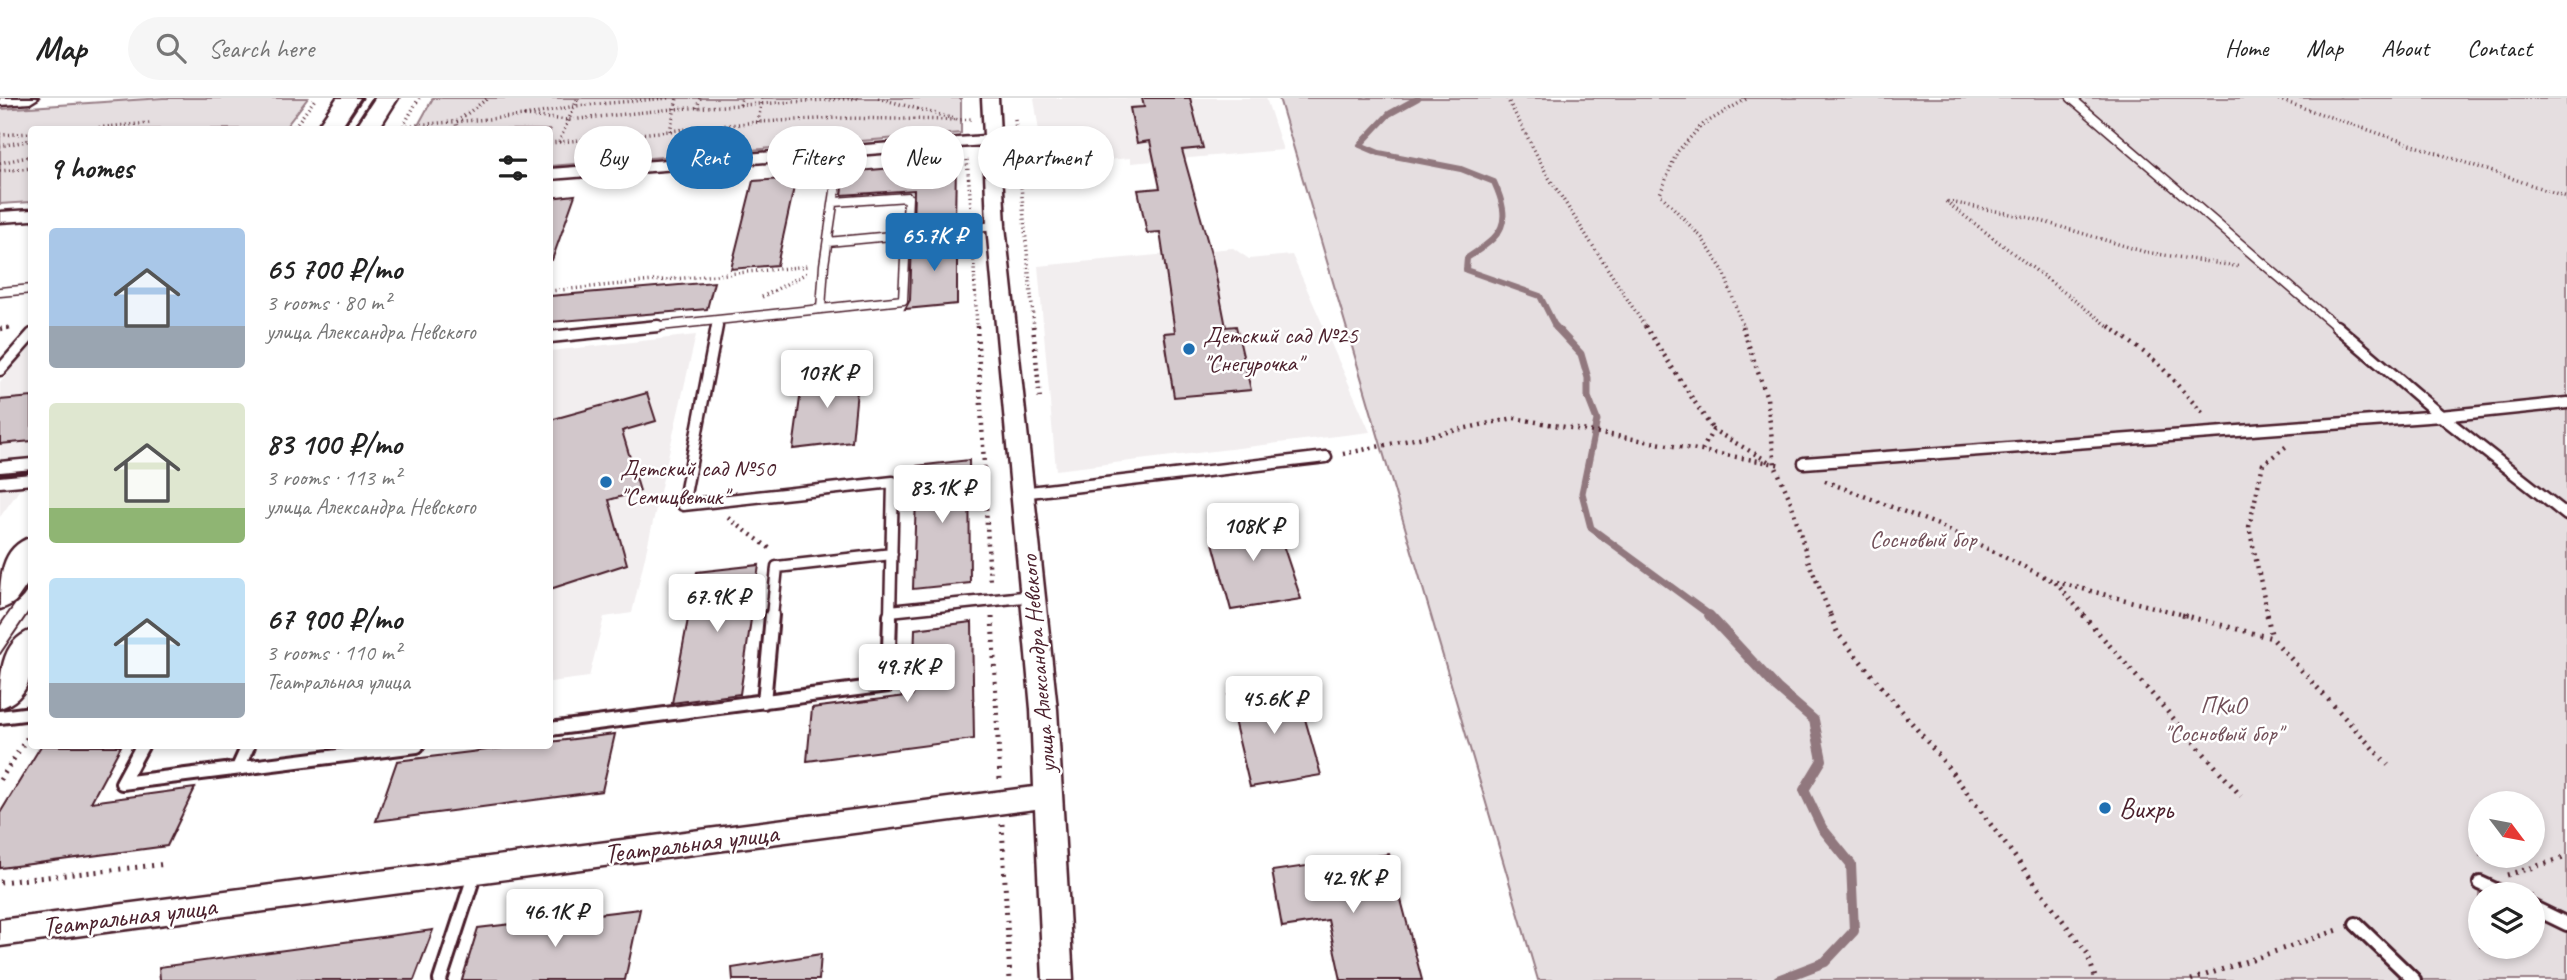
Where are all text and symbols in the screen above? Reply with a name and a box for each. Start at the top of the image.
search box [128,17,618,80]
text: Map [35,27,86,69]
icon: search [152,29,190,67]
text: Search here [208,32,314,65]
text: Home [2225,33,2268,63]
text: Map [2306,33,2343,63]
text: About [2381,33,2429,63]
text: Contact [2467,33,2532,63]
chip: Buy [574,126,652,189]
chip: Rent [666,126,753,189]
chip: Filters [767,126,867,189]
chip: New [881,126,964,189]
chip: Apartment [978,126,1114,189]
text: 9 homes [49,149,133,187]
icon: filters [494,149,532,187]
pin: 65.7K ₽ [869,214,999,273]
text: 65.7K ₽ [902,221,966,250]
text: 65 700 ₽/mo [266,250,402,288]
icon: home [105,256,189,340]
text: 3 rooms · 80 m² [266,288,390,317]
text: улица Александра Невского [266,317,476,346]
place label: Детский сад №25 "Снегурочка" [1203,320,1359,378]
marker: Детский сад №25 "Снегурочка" [1181,341,1197,357]
pin: 107K ₽ [770,350,884,410]
text: 107K ₽ [797,358,857,387]
text: 83 100 ₽/mo [266,425,402,463]
icon: home [105,431,189,515]
place label: Детский сад №50 "Семицветик" [620,453,777,511]
text: 3 rooms · 113 m² [266,463,401,492]
pin: 83.1K ₽ [877,466,1007,525]
text: 83.1K ₽ [910,473,974,502]
marker: Детский сад №50 "Семицветик" [598,474,614,490]
text: улица Александра Невского [266,492,476,521]
pin: 108K ₽ [1196,504,1310,563]
text: 108K ₽ [1223,511,1283,540]
park label: Сосновый бор [1870,524,1978,554]
street label: улица Александра Невского [1013,552,1063,776]
pin: 67.9K ₽ [652,574,782,634]
text: 67.9K ₽ [685,582,749,611]
text: 67 900 ₽/mo [266,600,402,638]
icon: home [105,606,189,690]
text: 3 rooms · 110 m² [266,638,401,667]
pin: 49.7K ₽ [842,644,972,704]
text: 49.7K ₽ [875,652,939,681]
text: Театральная улица [266,667,410,696]
pin: 45.6K ₽ [1209,676,1339,736]
text: 45.6K ₽ [1242,684,1306,713]
park label: ПКиО "Сосновый бор" [2164,690,2287,748]
place label: Вихрь [2119,791,2175,826]
north arrow [2468,791,2544,868]
map controls [2468,791,2545,959]
marker: Вихрь [2097,800,2113,816]
street label: Театральная улица [602,815,782,871]
pin: 42.9K ₽ [1288,856,1418,915]
text: 42.9K ₽ [1321,863,1385,892]
button: layers [2468,882,2545,959]
street label: Театральная улица [40,888,220,944]
pin: 46.1K ₽ [490,890,620,949]
text: 46.1K ₽ [522,897,588,926]

